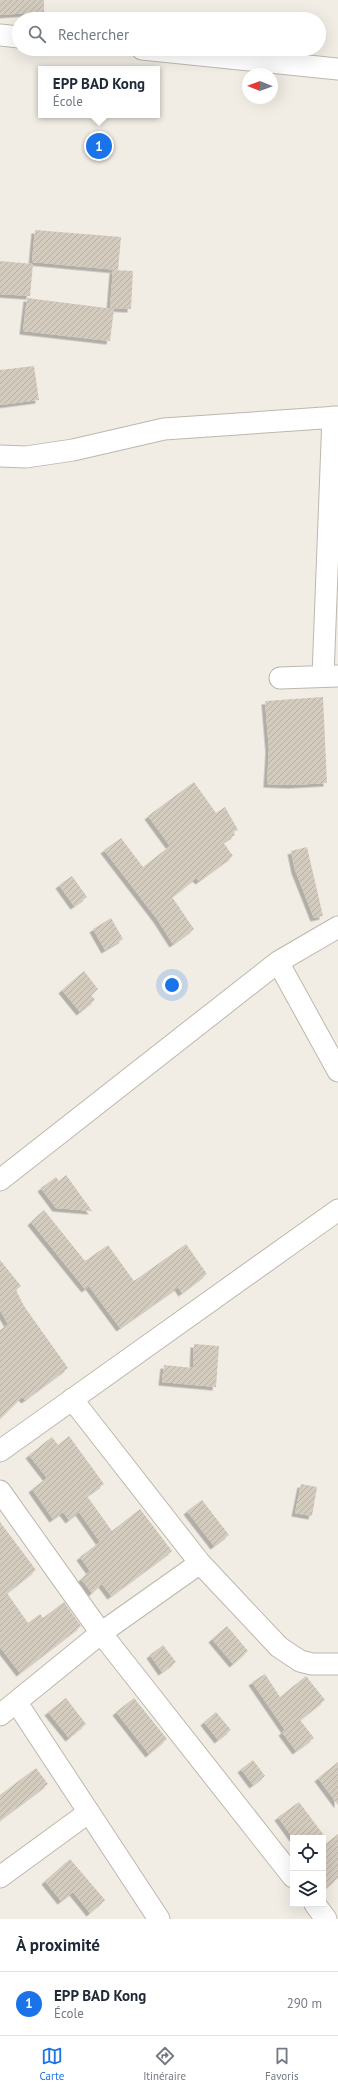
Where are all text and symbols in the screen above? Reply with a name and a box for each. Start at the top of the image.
search box [12,12,326,56]
icon: search [26,23,48,45]
text: Rechercher [58,25,129,44]
popup [38,66,160,118]
north arrow [242,68,278,104]
text: EPP BAD Kong [53,74,145,93]
text: École [53,93,83,110]
pin: 1 [86,131,112,161]
your location [162,975,182,995]
map controls [290,1835,326,1907]
button: locate [290,1835,326,1871]
button: layers [290,1871,326,1907]
text: À proximité [16,1934,100,1956]
text: EPP BAD Kong [54,1986,146,2005]
text: 1 [25,1995,33,2012]
text: 290 m [287,1995,322,2012]
text: École [54,2005,84,2022]
tab: Carte [39,2045,64,2083]
tab: Itinéraire [143,2045,186,2083]
tab: Favoris [265,2045,299,2083]

